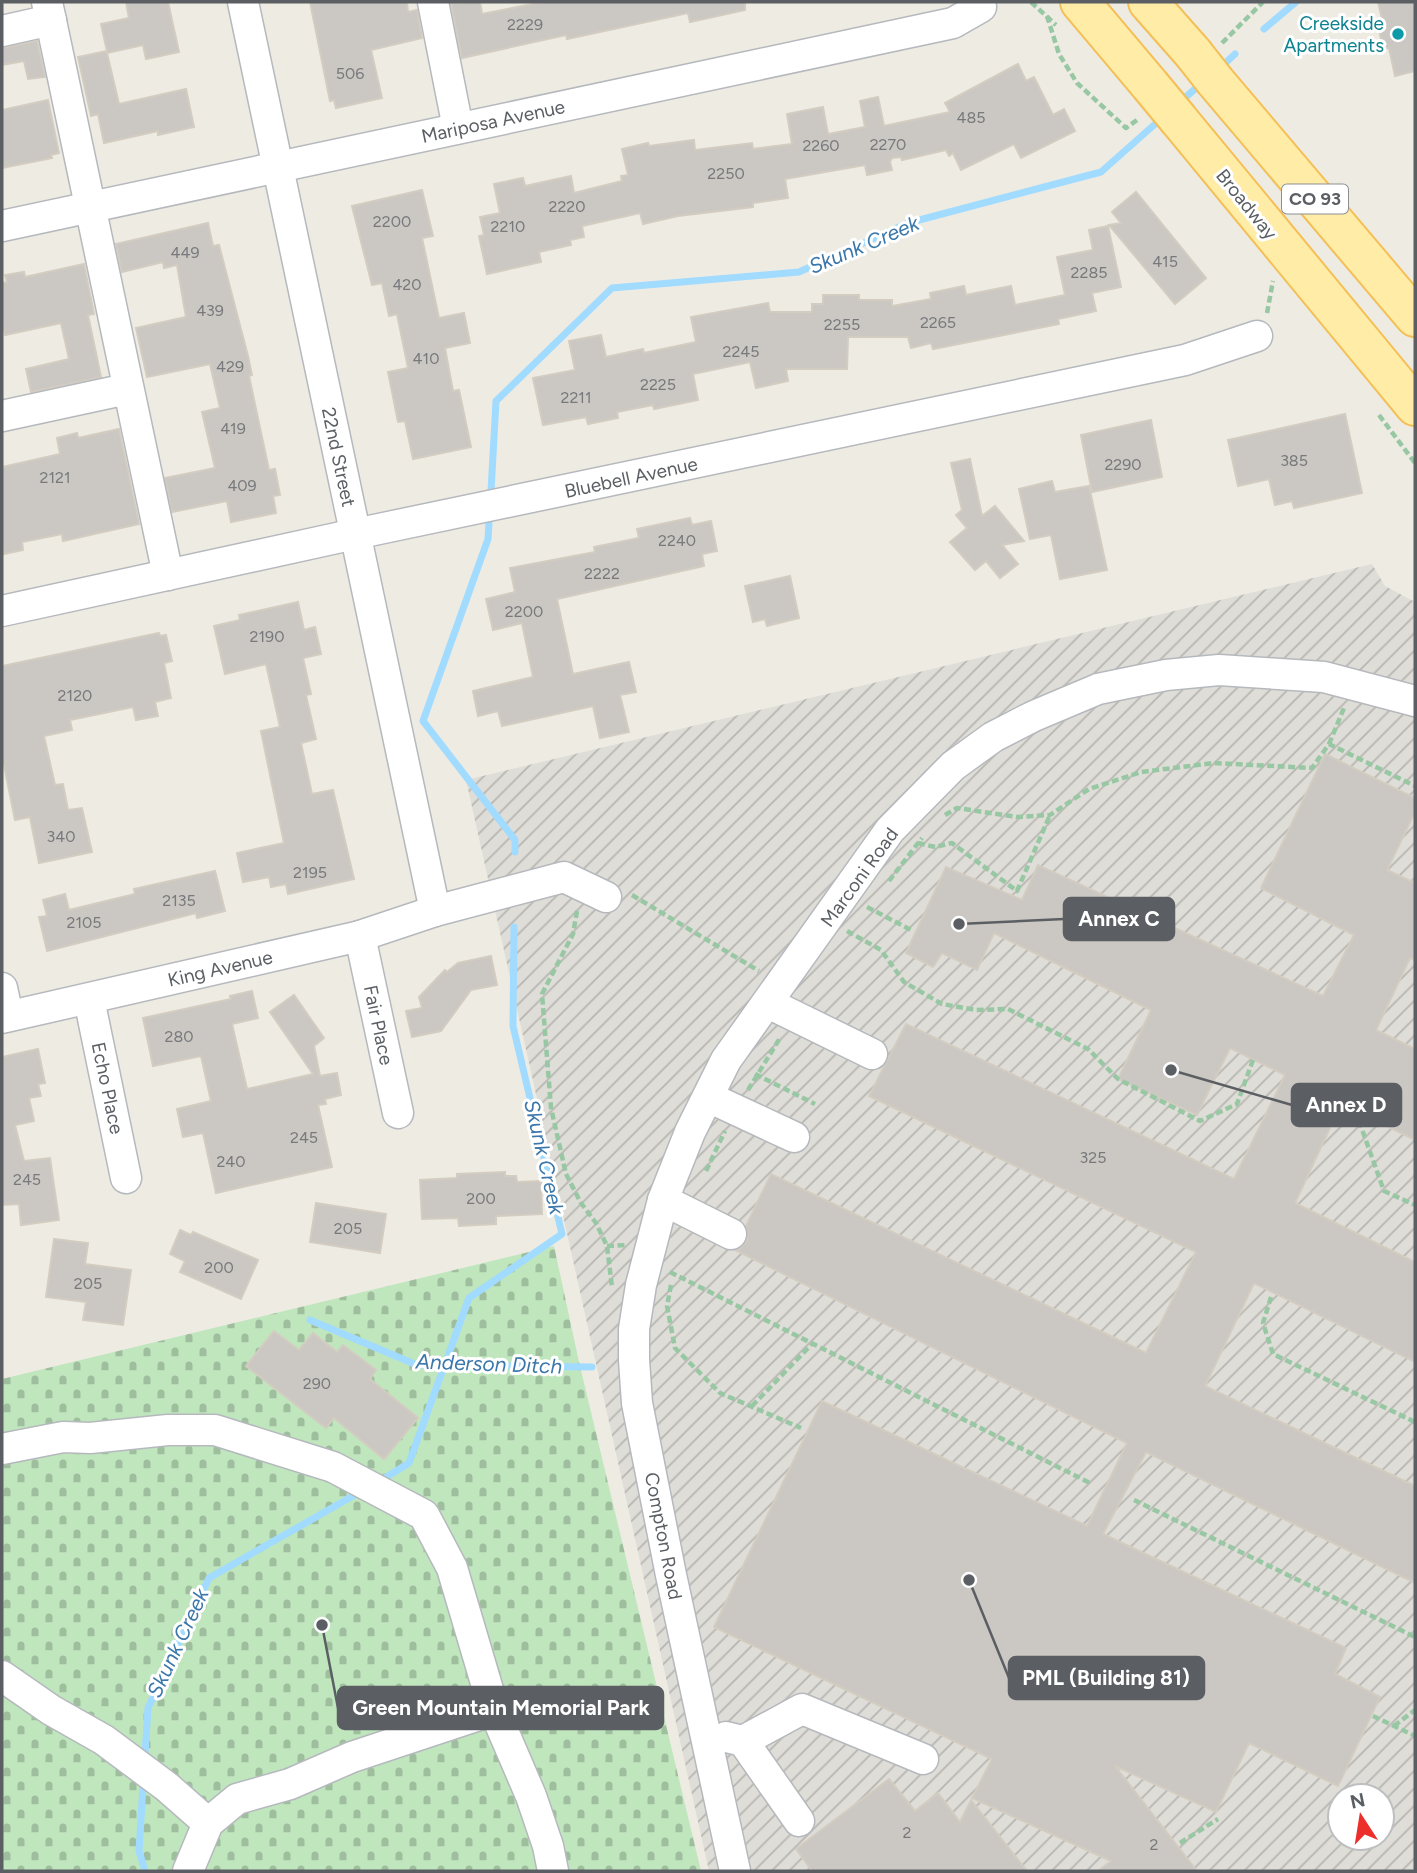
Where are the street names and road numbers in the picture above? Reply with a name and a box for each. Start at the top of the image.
street label: Mariposa Avenue [419,95,567,148]
street label: Broadway [1211,164,1282,244]
road number: CO 93 [1282,184,1348,214]
street label: 22nd Street [317,405,360,509]
street label: Bluebell Avenue [562,452,700,503]
street label: Marconi Road [816,823,903,931]
street label: King Avenue [166,945,275,992]
street label: Fair Place [359,983,398,1067]
street label: Echo Place [87,1040,128,1136]
street label: Compton Road [640,1470,687,1602]

